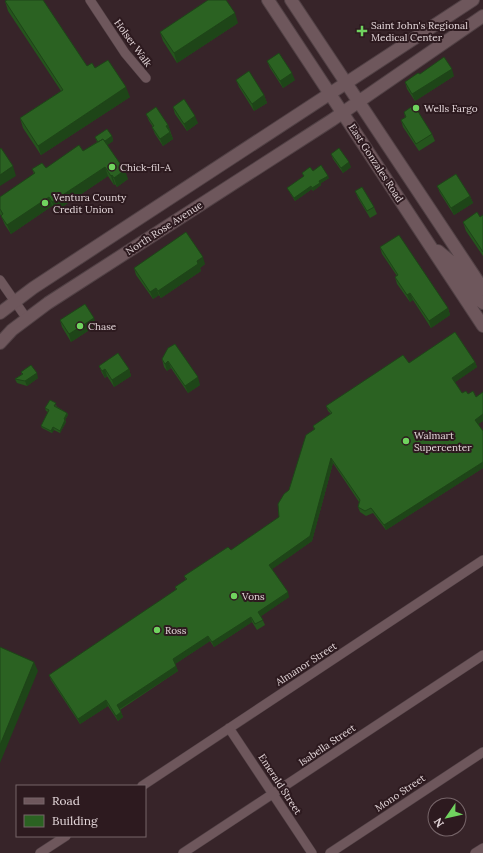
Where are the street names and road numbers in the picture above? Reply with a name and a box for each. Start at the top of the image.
street label: Holser Walk [111,17,155,70]
street label: East Gonzales Road [346,121,406,205]
street label: North Rose Avenue [123,198,205,258]
street label: Almanor Street [272,639,339,689]
street label: Isabella Street [296,721,358,769]
street label: Emerald Street [256,751,304,817]
street label: Mono Street [372,771,428,815]

